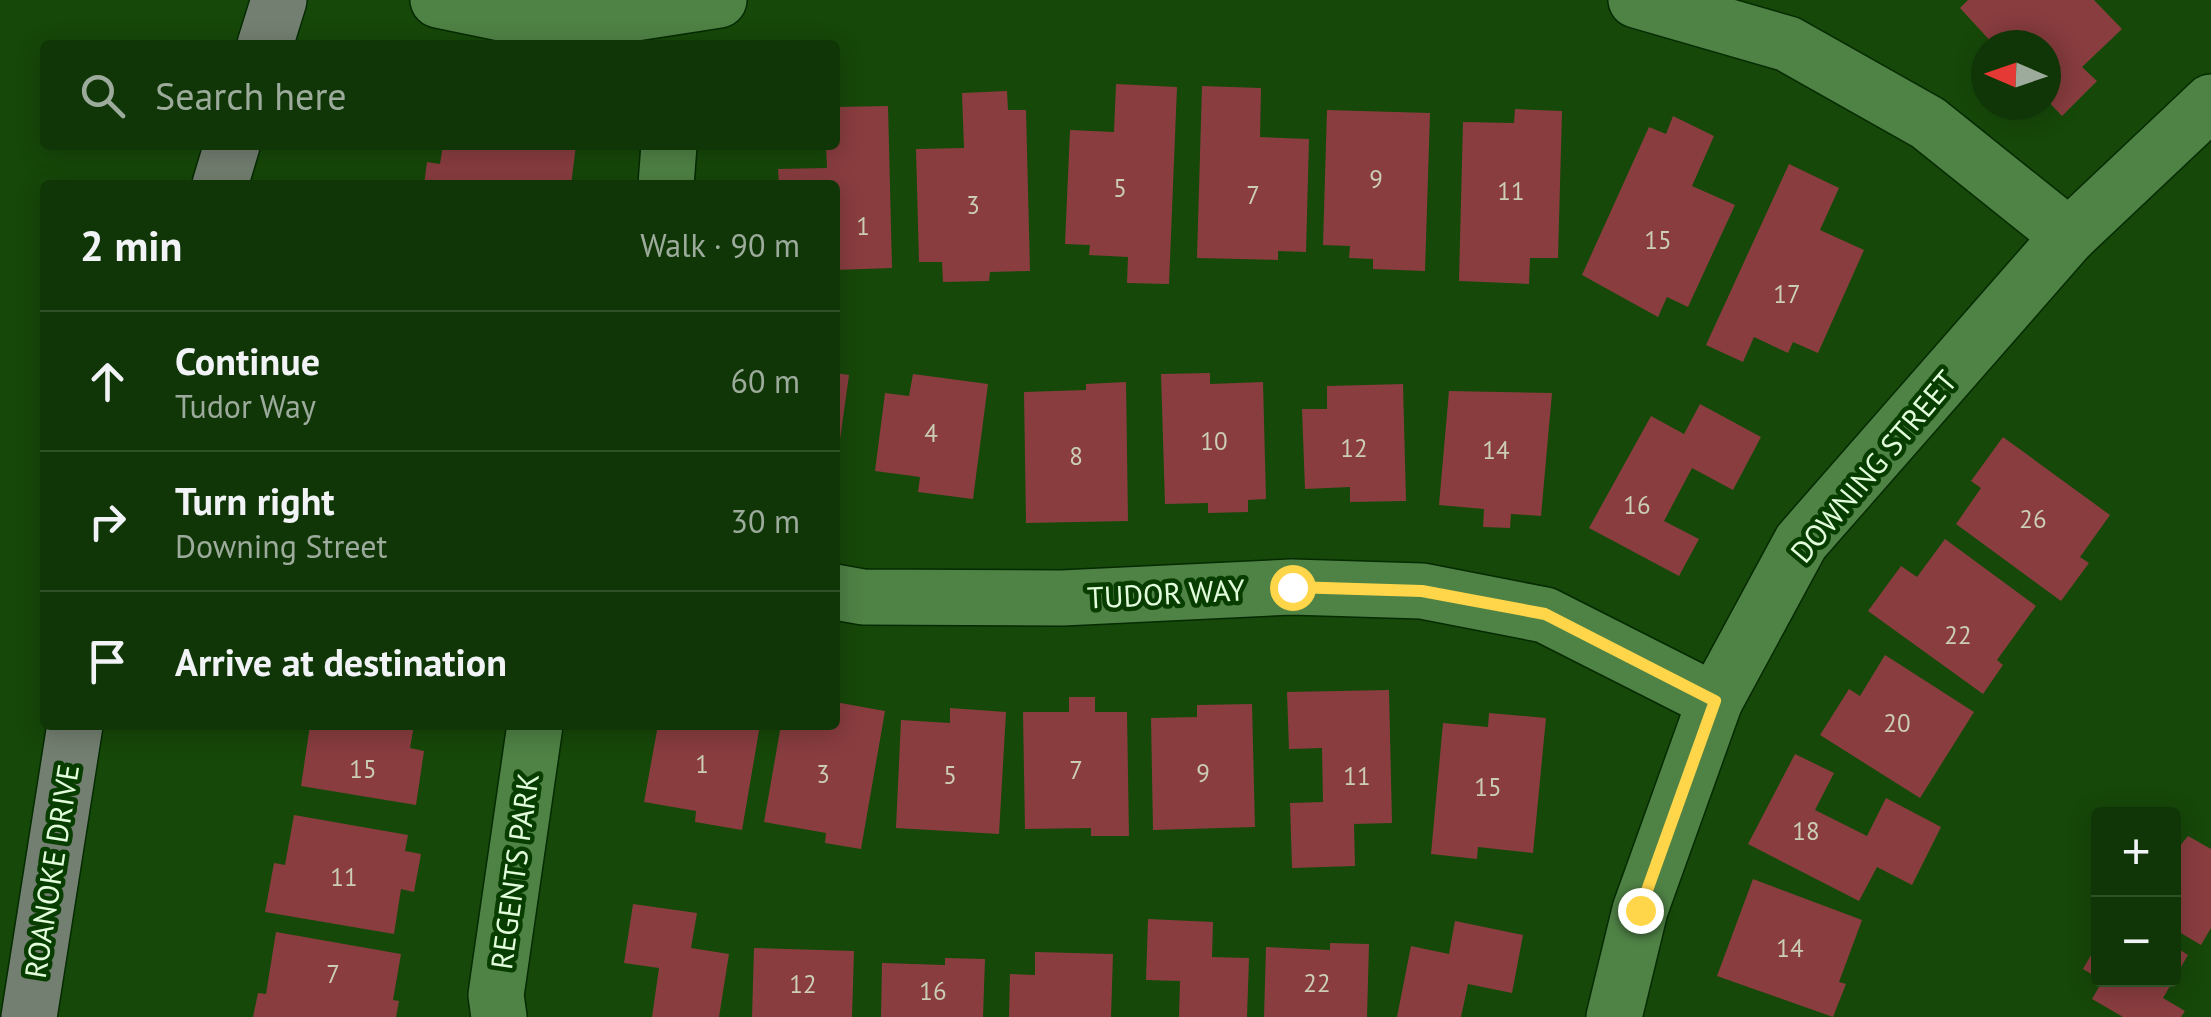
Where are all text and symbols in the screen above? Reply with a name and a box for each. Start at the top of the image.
north arrow [1971,30,2061,120]
search box [40,40,840,150]
icon: search [75,68,130,123]
text: Search here [155,71,347,120]
house number: 9 [1369,163,1383,195]
house number: 5 [1113,172,1127,204]
house number: 11 [1497,175,1525,207]
house number: 7 [1246,179,1260,211]
house number: 3 [966,189,980,221]
house number: 1 [856,210,870,242]
text: 2 min [80,218,182,273]
text: Walk · 90 m [640,224,800,266]
house number: 15 [1644,224,1672,256]
house number: 17 [1773,278,1801,310]
text: Continue [175,336,320,385]
icon: ahead [80,354,135,409]
text: 60 m [731,360,800,402]
street label: DOWNING STREET [1781,362,1965,570]
text: Tudor Way [175,385,316,427]
house number: 4 [924,417,938,449]
house number: 10 [1200,425,1228,457]
house number: 12 [1340,432,1368,464]
house number: 14 [1482,434,1510,466]
house number: 8 [1069,440,1083,472]
text: Turn right [175,476,335,525]
house number: 16 [1623,489,1651,521]
icon: right [80,494,135,549]
text: 30 m [731,500,800,542]
house number: 26 [2019,503,2047,535]
text: Downing Street [175,525,387,567]
route start [1270,565,1316,611]
street label: TUDOR WAY [1086,569,1246,617]
house number: 22 [1944,619,1972,651]
icon: arrive [80,634,135,689]
text: Arrive at destination [175,637,507,686]
house number: 20 [1883,707,1911,739]
house number: 1 [695,748,709,780]
house number: 15 [349,753,377,785]
house number: 7 [1069,754,1083,786]
house number: 9 [1196,757,1210,789]
house number: 3 [816,758,830,790]
house number: 5 [943,759,957,791]
house number: 11 [1343,760,1371,792]
street label: ROANOKE DRIVE [15,761,87,981]
street label: REGENTS PARK [481,770,547,972]
house number: 15 [1474,771,1502,803]
map controls [2091,807,2181,987]
button: + [2091,807,2181,897]
house number: 18 [1792,815,1820,847]
house number: 11 [330,861,358,893]
route end [1618,888,1664,934]
button: − [2091,897,2181,987]
house number: 14 [1776,932,1804,964]
house number: 7 [326,958,340,990]
house number: 22 [1303,967,1331,999]
house number: 12 [789,968,817,1000]
house number: 16 [919,975,947,1007]

